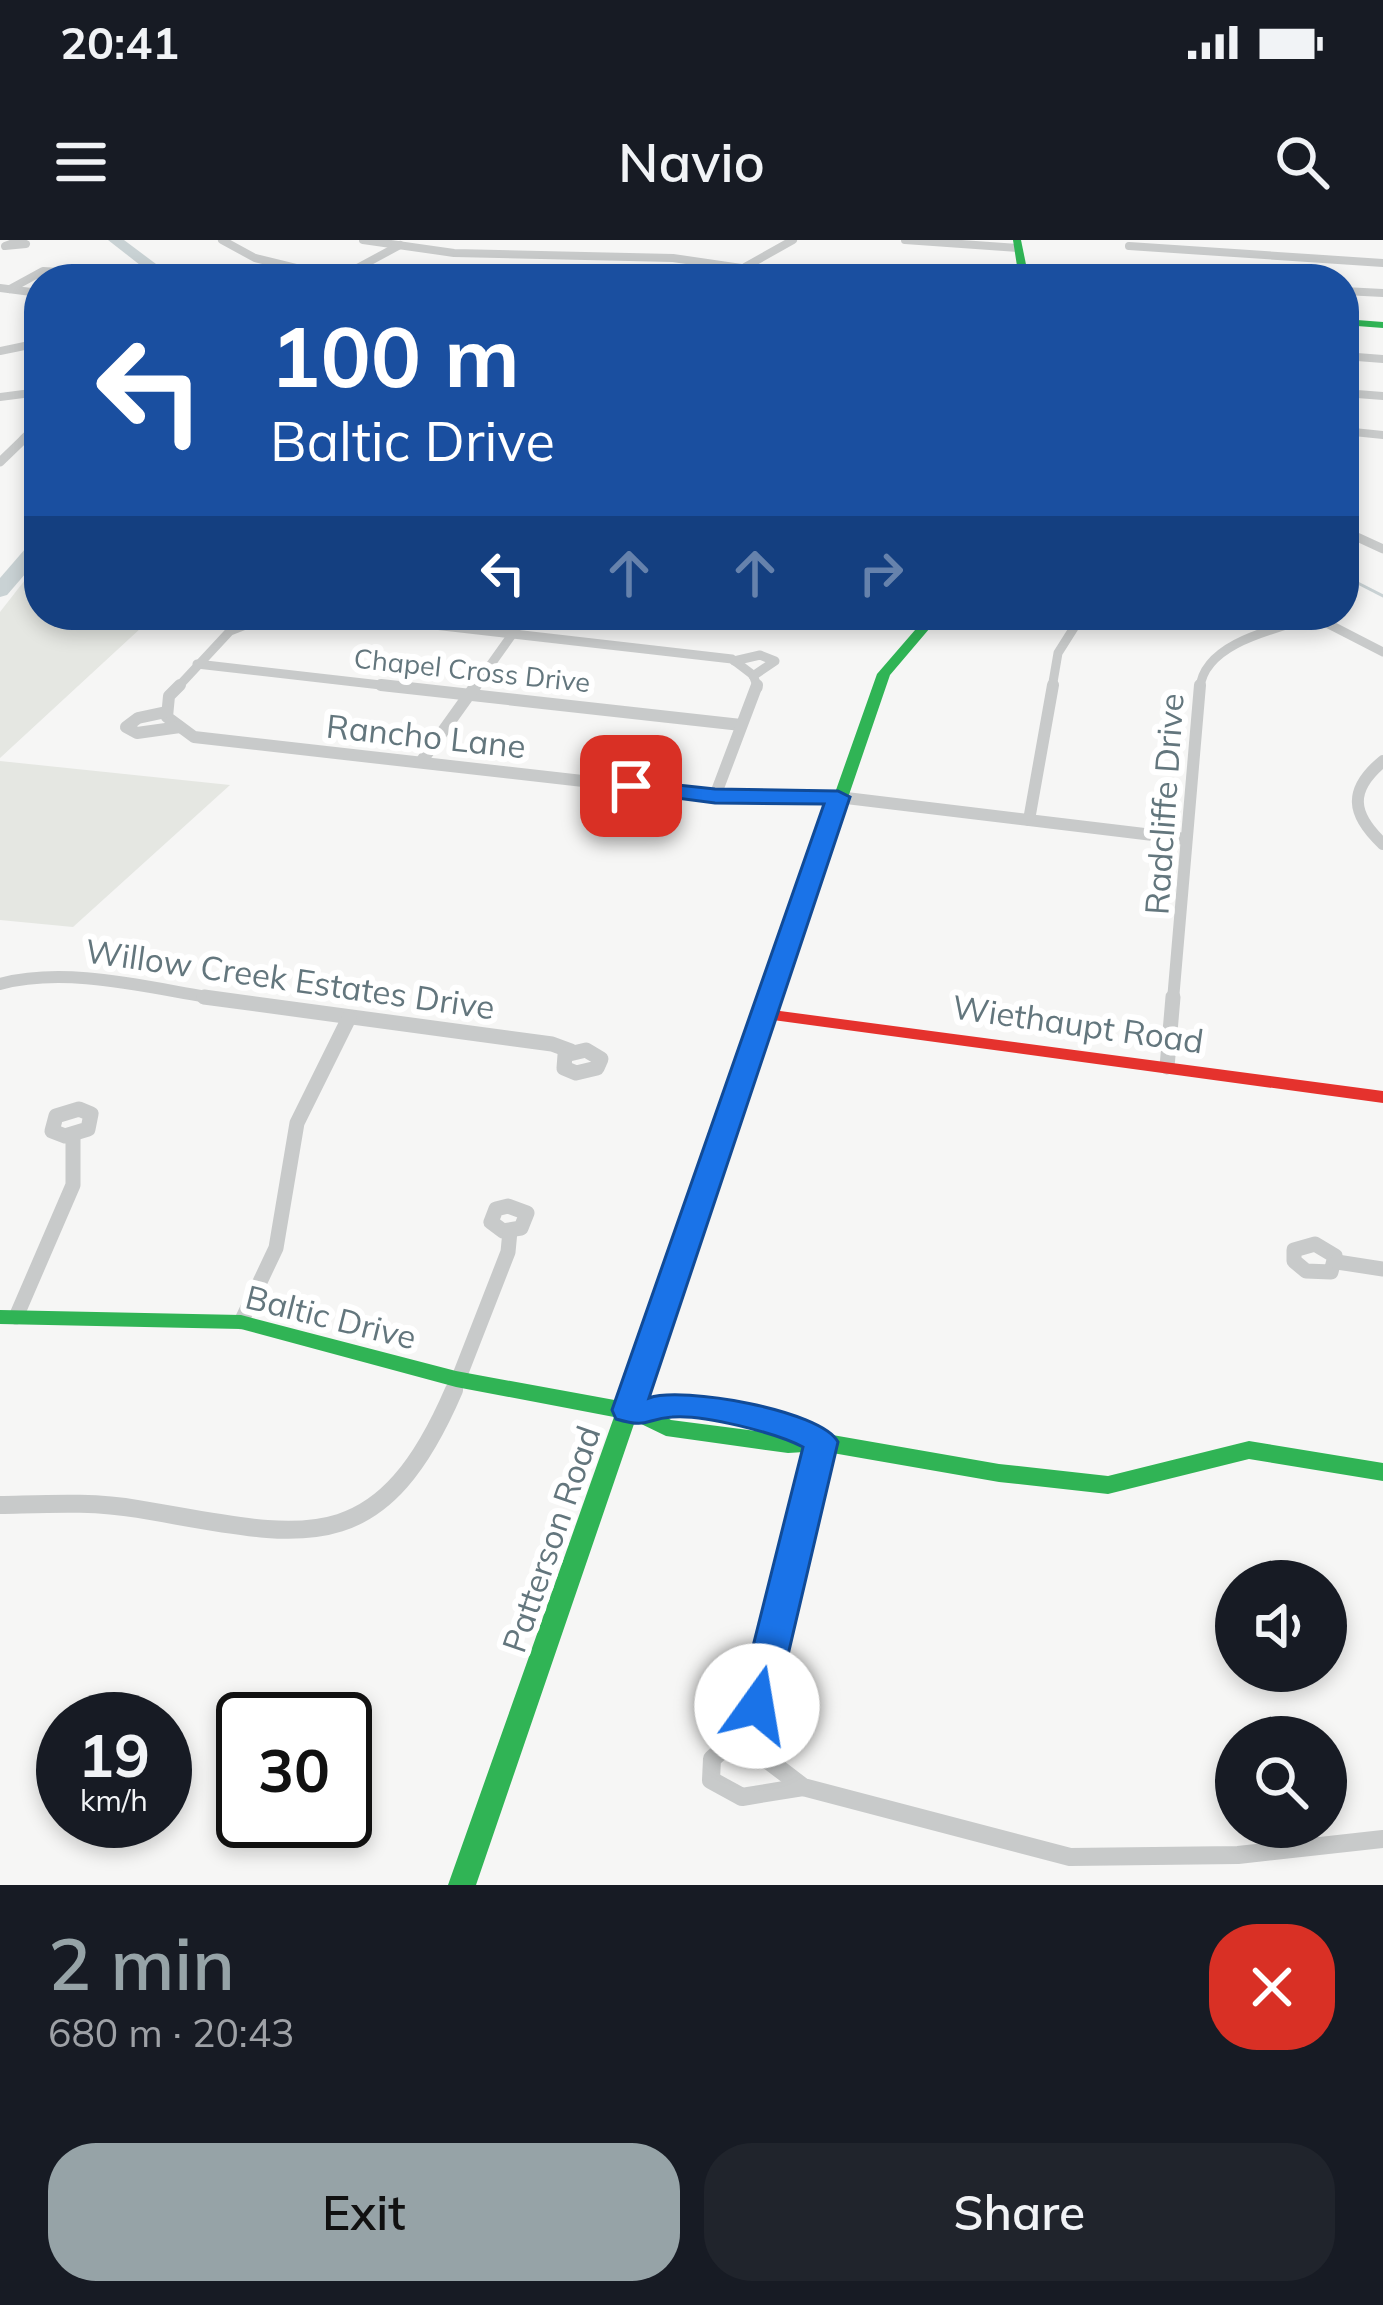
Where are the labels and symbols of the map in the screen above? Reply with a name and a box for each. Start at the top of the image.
street label: Chapel Cross Drive [352,641,592,699]
street label: Radcliffe Drive [1135,692,1192,916]
street label: Rancho Lane [324,705,528,766]
pin [580,735,682,837]
street label: Willow Creek Estates Drive [83,929,497,1028]
street label: Wiethaupt Road [950,986,1206,1061]
street label: Baltic Drive [242,1276,421,1357]
street label: Patterson Road [493,1420,608,1657]
position arrow [694,1643,820,1769]
speed limit sign: 30 [216,1692,372,1848]

